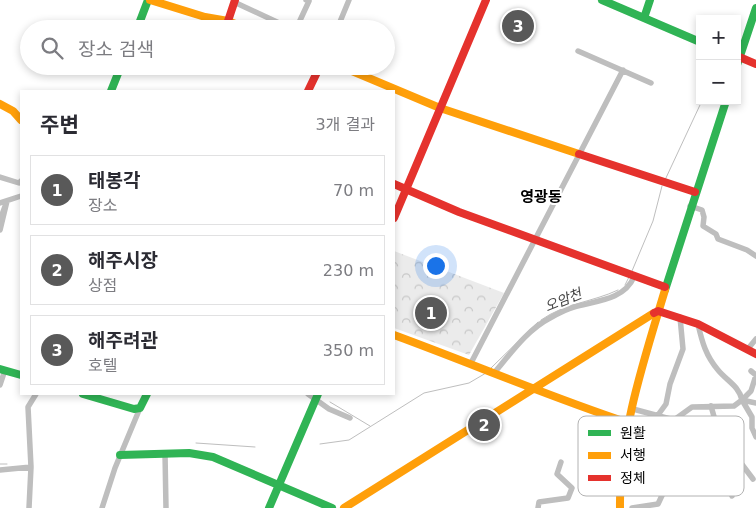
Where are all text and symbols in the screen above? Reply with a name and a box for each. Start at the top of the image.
pin: 3 [502,7,534,45]
map controls [696,15,741,105]
button: + [696,15,741,60]
search box [20,20,395,75]
icon: search [38,34,66,62]
text: 장소 검색 [78,38,154,60]
button: − [696,60,741,105]
text: 주변 [40,113,79,137]
text: 3개 결과 [316,115,375,134]
text: 태봉각 [88,169,140,191]
text: 1 [51,181,63,200]
text: 70 m [333,181,374,200]
district label: 영광동 [520,188,562,206]
text: 장소 [88,196,117,215]
text: 해주시장 [88,249,158,271]
your location [423,253,449,279]
text: 2 [51,261,63,280]
text: 230 m [323,261,374,280]
text: 상점 [88,276,117,295]
water label: 오암천 [542,285,585,315]
pin: 1 [415,294,447,332]
text: 해주려관 [88,329,158,351]
text: 3 [51,341,63,360]
text: 350 m [323,341,374,360]
text: 호텔 [88,356,117,375]
pin: 2 [468,406,500,444]
legend [578,416,744,496]
text: 원활 [620,425,646,441]
text: 서행 [620,447,646,463]
text: 정체 [620,470,646,486]

